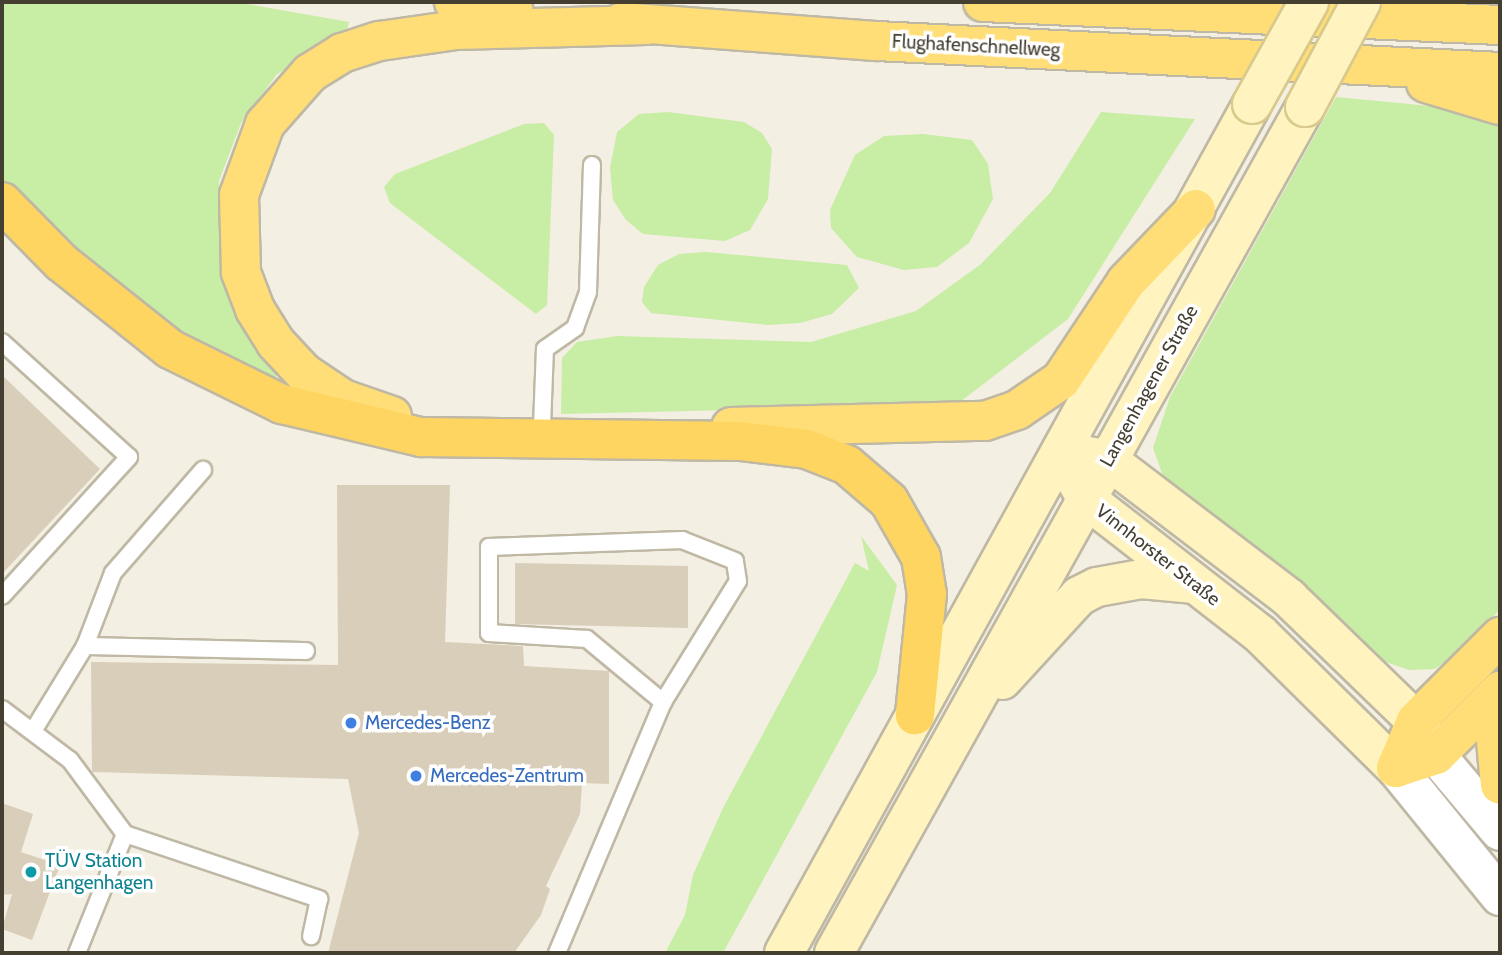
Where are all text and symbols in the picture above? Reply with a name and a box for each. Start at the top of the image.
street label: Flughafenschnellweg [891,30,1061,62]
street label: Langenhagener Straße [1095,301,1203,471]
street label: Vinnhorster Straße [1091,499,1225,611]
place label: Mercedes-Benz [365,712,491,734]
marker: Mercedes-Benz [343,715,359,731]
place label: Mercedes-Zentrum [430,765,584,787]
marker: Mercedes-Zentrum [408,768,424,784]
place label: TÜV Station Langenhagen [45,850,153,894]
marker: TÜV Station Langenhagen [23,864,39,880]

